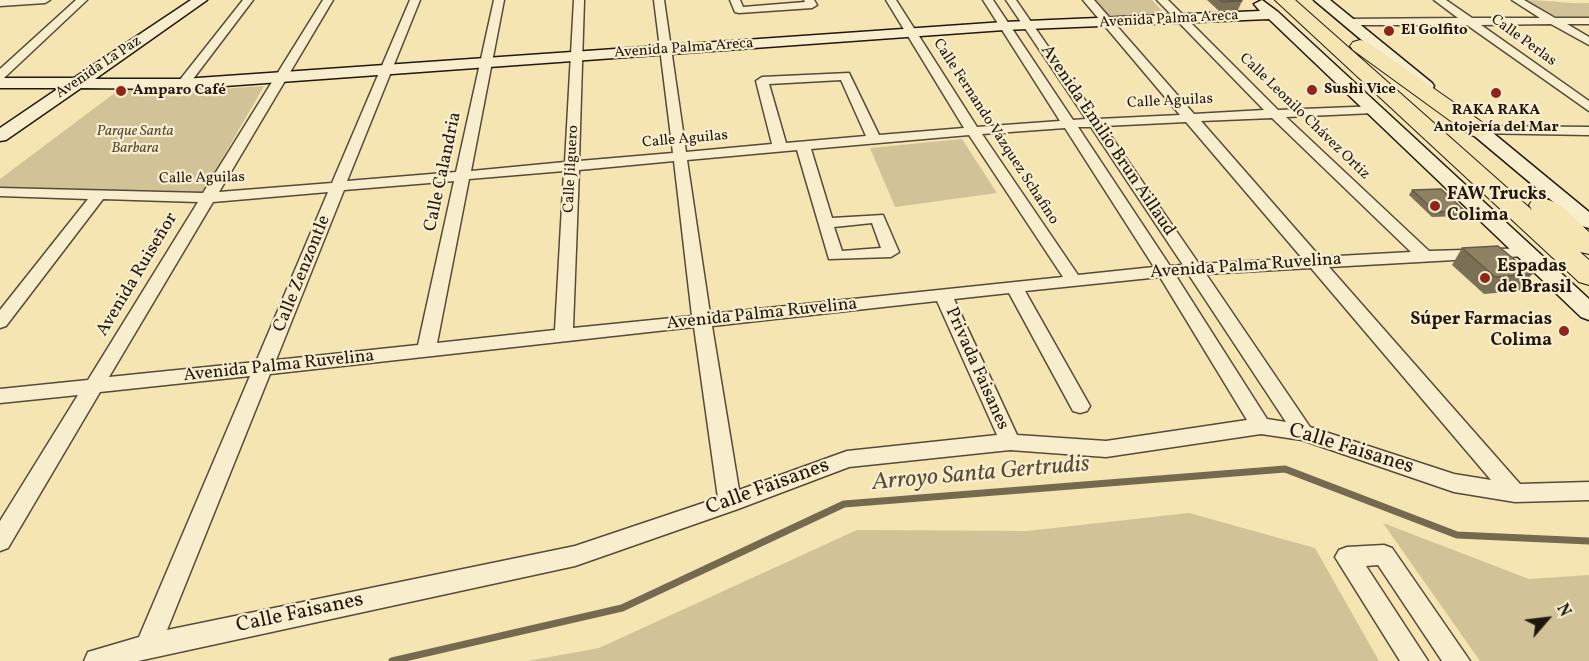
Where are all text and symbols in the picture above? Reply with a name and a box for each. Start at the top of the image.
street label: Avenida Palma Areca [1099,7,1239,33]
street label: Calle Perlas [1487,11,1559,71]
place label: El Golfito [1401,22,1468,40]
marker: El Golfito [1382,24,1396,38]
street label: Avenida La Paz [53,33,145,103]
street label: Avenida Palma Areca [614,35,754,63]
street label: Calle Fernando Vázquez Schafino [928,36,1062,228]
street label: Avenida Emilio Brun Aillaud [1035,41,1179,241]
street label: Calle Leonilo Chávez Ortiz [1235,50,1373,184]
place label: Sushi Vice [1324,81,1396,99]
place label: Amparo Café [133,82,226,100]
marker: Sushi Vice [1305,83,1319,97]
marker: Amparo Café [114,84,128,98]
marker: RAKA RAKA Antojería del Mar [1489,86,1503,100]
street label: Calle Aguilas [1127,91,1213,113]
place label: RAKA RAKA Antojería del Mar [1433,102,1559,137]
street label: Calle Calandria [421,110,467,234]
park label: Parque Santa Barbara [96,123,174,158]
street label: Calle Jilguero [561,125,583,213]
street label: Calle Aguilas [641,127,729,153]
street label: Calle Aguilas [159,169,245,189]
place label: FAW Trucks Colima [1447,185,1546,228]
marker: FAW Trucks Colima [1428,199,1442,213]
street label: Avenida Ruiseñor [93,209,183,341]
street label: Calle Zenzontle [270,213,336,335]
street label: Avenida Palma Ruvelina [1150,250,1342,284]
place label: Espadas de Brasil [1497,257,1572,300]
marker: Espadas de Brasil [1478,271,1492,285]
street label: Avenida Palma Ruvelina [665,294,859,336]
street label: Privada Faisanes [939,304,1013,434]
place label: Súper Farmacias Colima [1410,310,1552,352]
marker: Súper Farmacias Colima [1557,324,1571,338]
street label: Avenida Palma Ruvelina [182,346,376,388]
street label: Calle Faisanes [1285,419,1417,481]
water label: Arroyo Santa Gertrudis [871,451,1091,499]
street label: Calle Faisanes [703,454,833,522]
street label: Calle Faisanes [234,588,366,640]
north arrow [1517,589,1577,649]
text: N [1550,600,1575,621]

